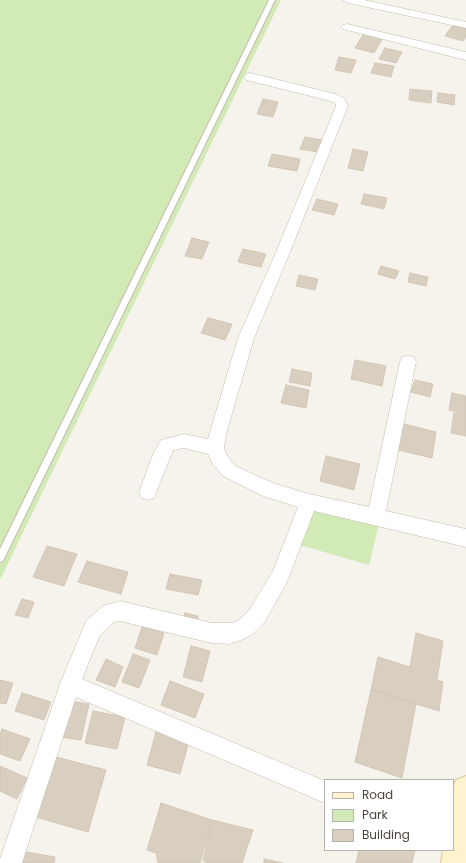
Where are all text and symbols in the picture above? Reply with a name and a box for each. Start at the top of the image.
legend [324,779,454,851]
text: Road [362,786,393,803]
text: Park [362,806,388,823]
text: Building [362,826,410,843]

